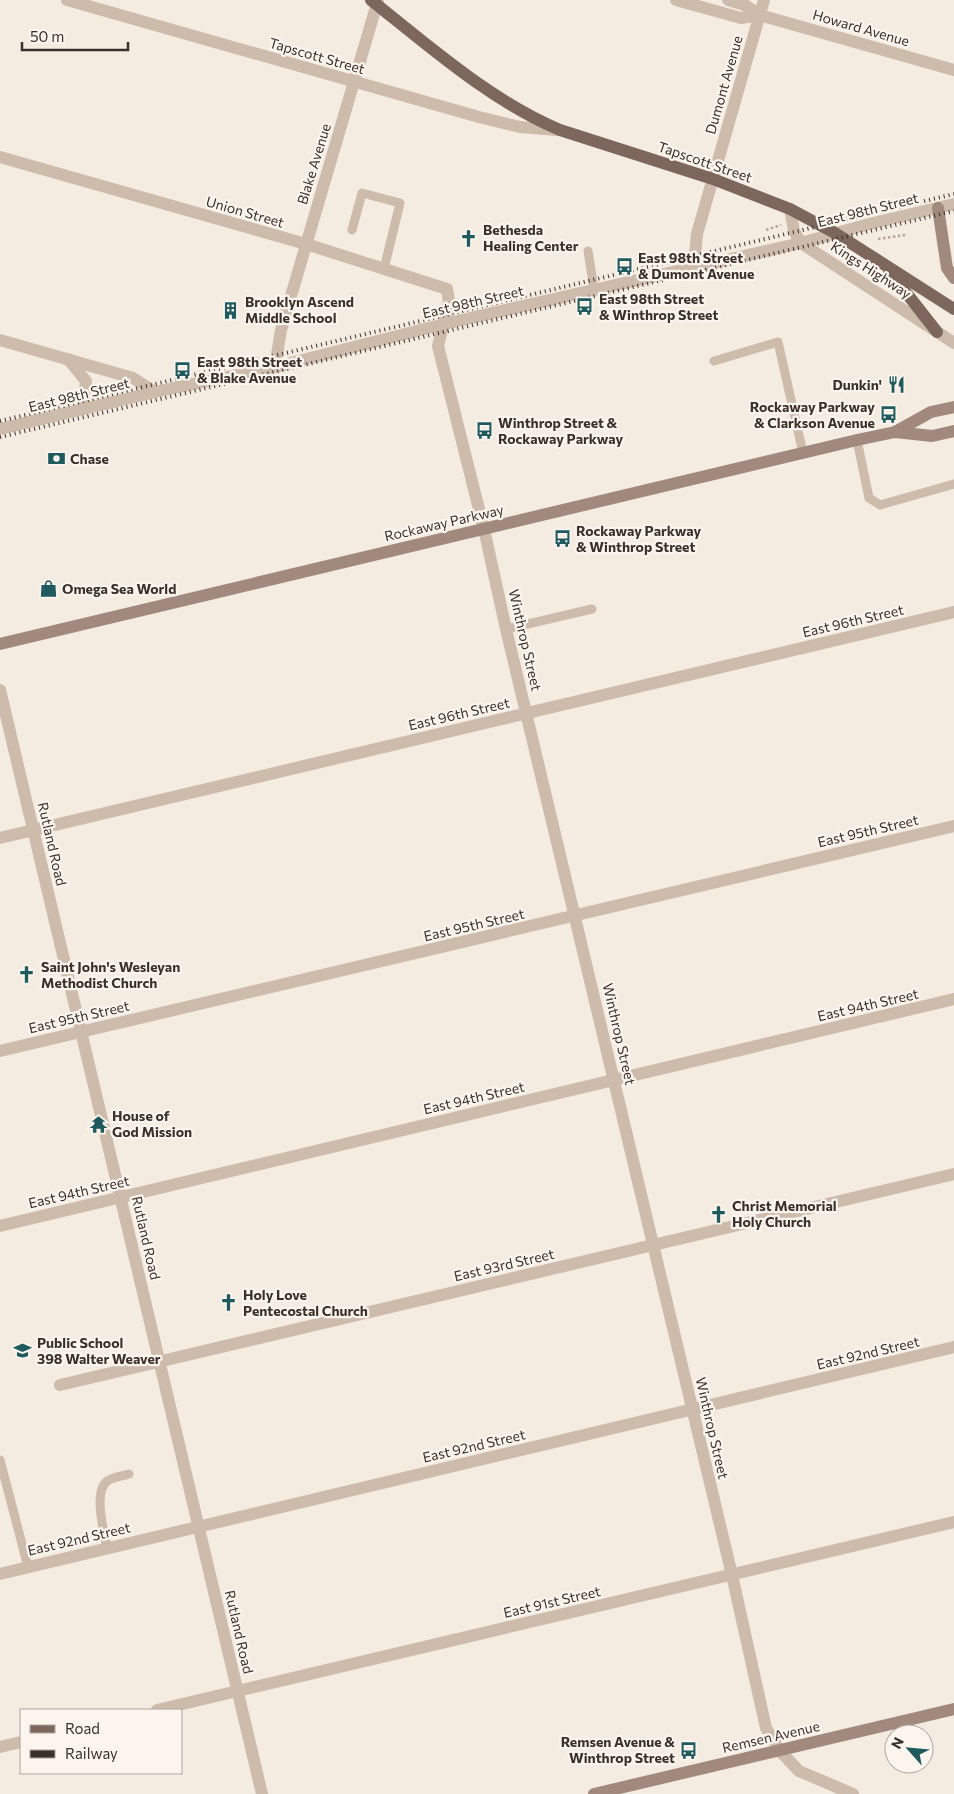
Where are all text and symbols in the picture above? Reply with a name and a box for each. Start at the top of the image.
street label: Howard Avenue [811,6,911,49]
scale bar [22,20,129,52]
text: 50 m [30,27,64,45]
street label: Tapscott Street [267,34,367,77]
street label: Dumont Avenue [701,34,746,136]
street label: Blake Avenue [293,121,334,206]
street label: Tapscott Street [656,137,755,186]
street label: East 98th Street [816,189,920,230]
street label: Union Street [204,192,286,231]
place label: Bethesda Healing Center [483,221,579,254]
church icon: Bethesda Healing Center [459,228,479,248]
street label: Kings Highway [828,237,915,302]
place label: East 98th Street & Dumont Avenue [638,249,754,282]
bus stop icon: East 98th Street & Dumont Avenue [614,256,634,276]
street label: East 98th Street [421,282,525,321]
place label: East 98th Street & Winthrop Street [599,290,718,323]
place label: Brooklyn Ascend Middle School [245,293,354,326]
bus stop icon: East 98th Street & Winthrop Street [575,297,595,317]
building icon: Brooklyn Ascend Middle School [221,300,241,320]
place label: East 98th Street & Blake Avenue [197,353,302,386]
bus stop icon: East 98th Street & Blake Avenue [173,360,193,380]
street label: East 98th Street [27,374,131,415]
restaurant icon: Dunkin' [886,375,906,395]
place label: Dunkin' [832,376,882,393]
place label: Rockaway Parkway & Clarkson Avenue [750,398,875,431]
bus stop icon: Rockaway Parkway & Clarkson Avenue [879,405,899,425]
place label: Winthrop Street & Rockaway Parkway [498,414,624,447]
bus stop icon: Winthrop Street & Rockaway Parkway [474,421,494,441]
bank icon: Chase [46,449,66,469]
place label: Chase [70,450,109,467]
street label: Rockaway Parkway [383,501,505,545]
place label: Rockaway Parkway & Winthrop Street [576,522,702,555]
bus stop icon: Rockaway Parkway & Winthrop Street [552,529,572,549]
shop icon: Omega Sea World [38,579,58,599]
place label: Omega Sea World [62,580,176,597]
street label: Winthrop Street [506,587,546,693]
street label: East 96th Street [801,601,905,640]
street label: East 96th Street [407,694,511,733]
street label: Rutland Road [35,800,70,887]
street label: East 95th Street [816,811,920,850]
street label: East 95th Street [422,905,526,944]
place label: Saint John's Wesleyan Methodist Church [41,958,180,991]
church icon: Saint John's Wesleyan Methodist Church [17,965,37,985]
street label: Winthrop Street [600,981,640,1087]
street label: East 94th Street [816,985,920,1024]
street label: East 95th Street [27,997,131,1036]
street label: East 94th Street [422,1078,526,1117]
place label: House of God Mission [112,1107,192,1140]
temple icon: House of God Mission [88,1114,108,1134]
street label: East 94th Street [27,1172,131,1211]
street label: Rutland Road [129,1194,164,1281]
place label: Christ Memorial Holy Church [732,1197,837,1230]
church icon: Christ Memorial Holy Church [708,1204,728,1224]
street label: East 93rd Street [452,1245,556,1284]
place label: Holy Love Pentecostal Church [243,1286,368,1319]
church icon: Holy Love Pentecostal Church [219,1293,239,1313]
street label: East 92nd Street [815,1332,921,1373]
place label: Public School 398 Walter Weaver [37,1334,161,1367]
school or university icon: Public School 398 Walter Weaver [13,1341,33,1361]
street label: Winthrop Street [693,1375,733,1481]
street label: East 92nd Street [421,1425,527,1466]
street label: East 92nd Street [26,1518,132,1559]
street label: East 91st Street [502,1582,602,1621]
street label: Rutland Road [222,1588,257,1675]
legend [20,1709,182,1774]
street label: Remsen Avenue [720,1717,821,1756]
text: Road [65,1719,100,1737]
north arrow [884,1724,934,1774]
place label: Remsen Avenue & Winthrop Street [561,1733,675,1766]
text: N [887,1734,907,1751]
bus stop icon: Remsen Avenue & Winthrop Street [679,1740,699,1760]
text: Railway [65,1744,118,1762]

